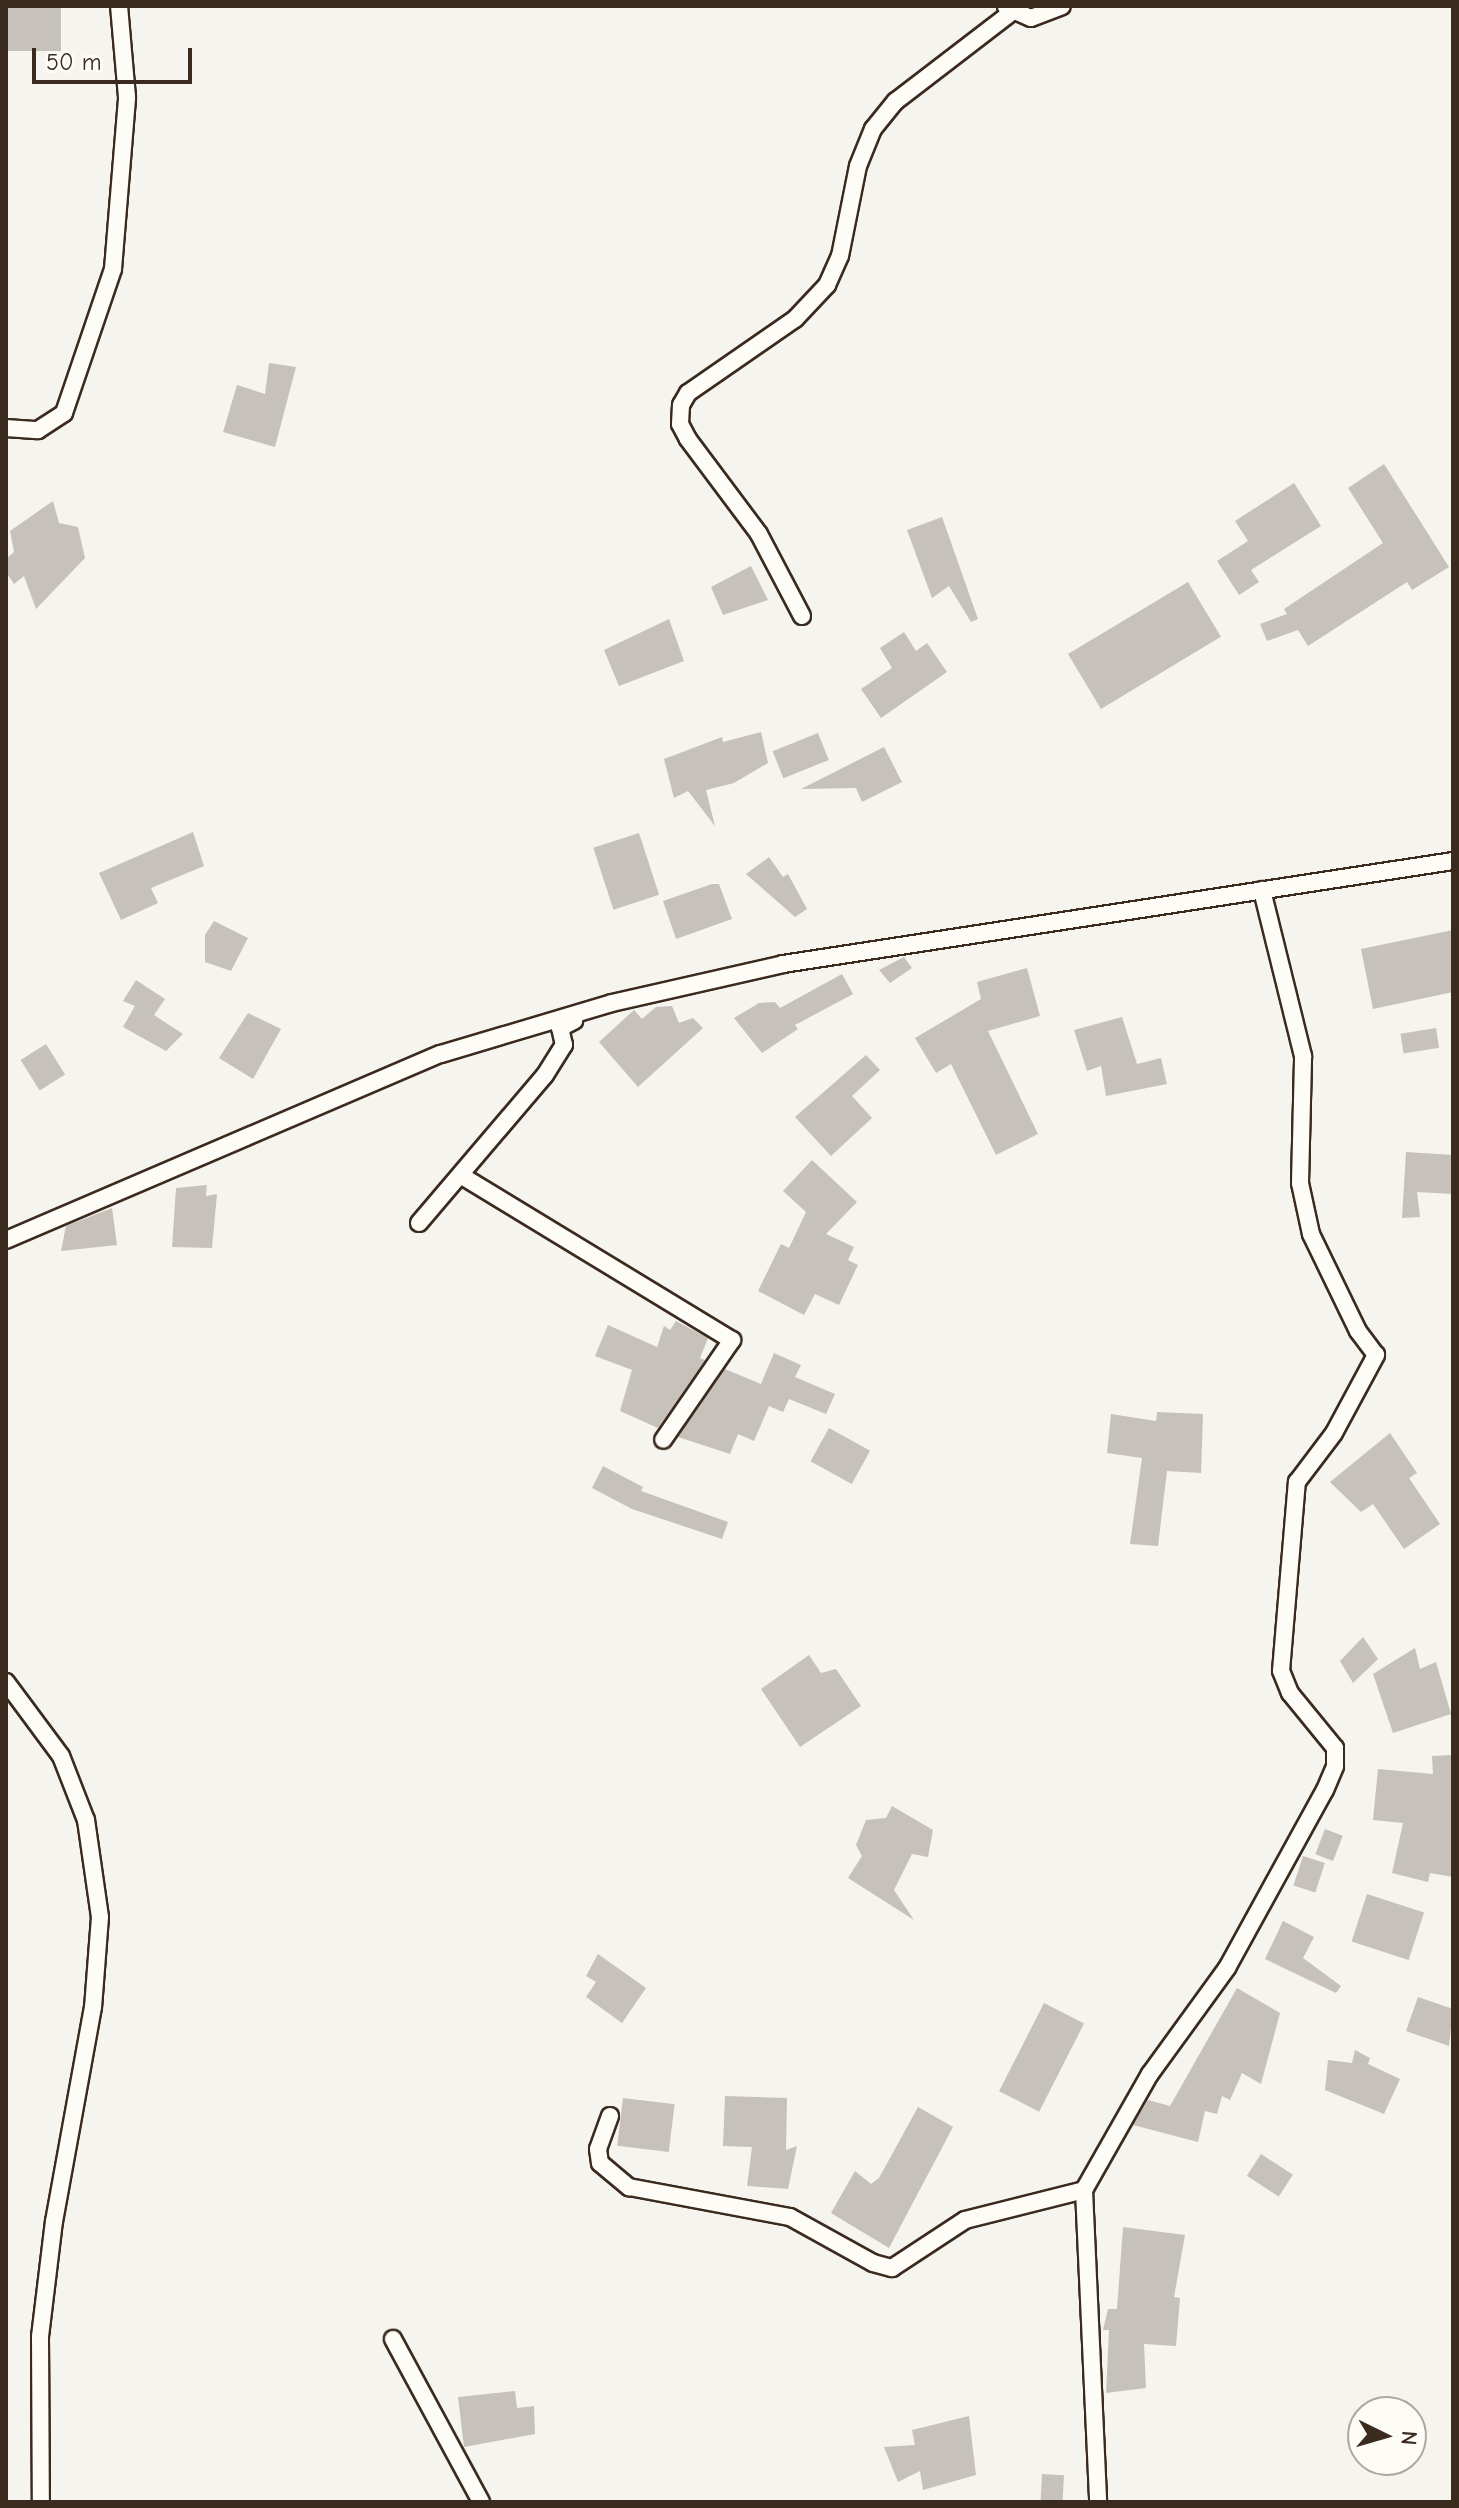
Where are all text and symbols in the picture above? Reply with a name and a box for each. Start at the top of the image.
scale bar [36,32,196,82]
text: 50 m [46,48,102,76]
north arrow [1347,2396,1427,2476]
text: N [1395,2430,1422,2446]

